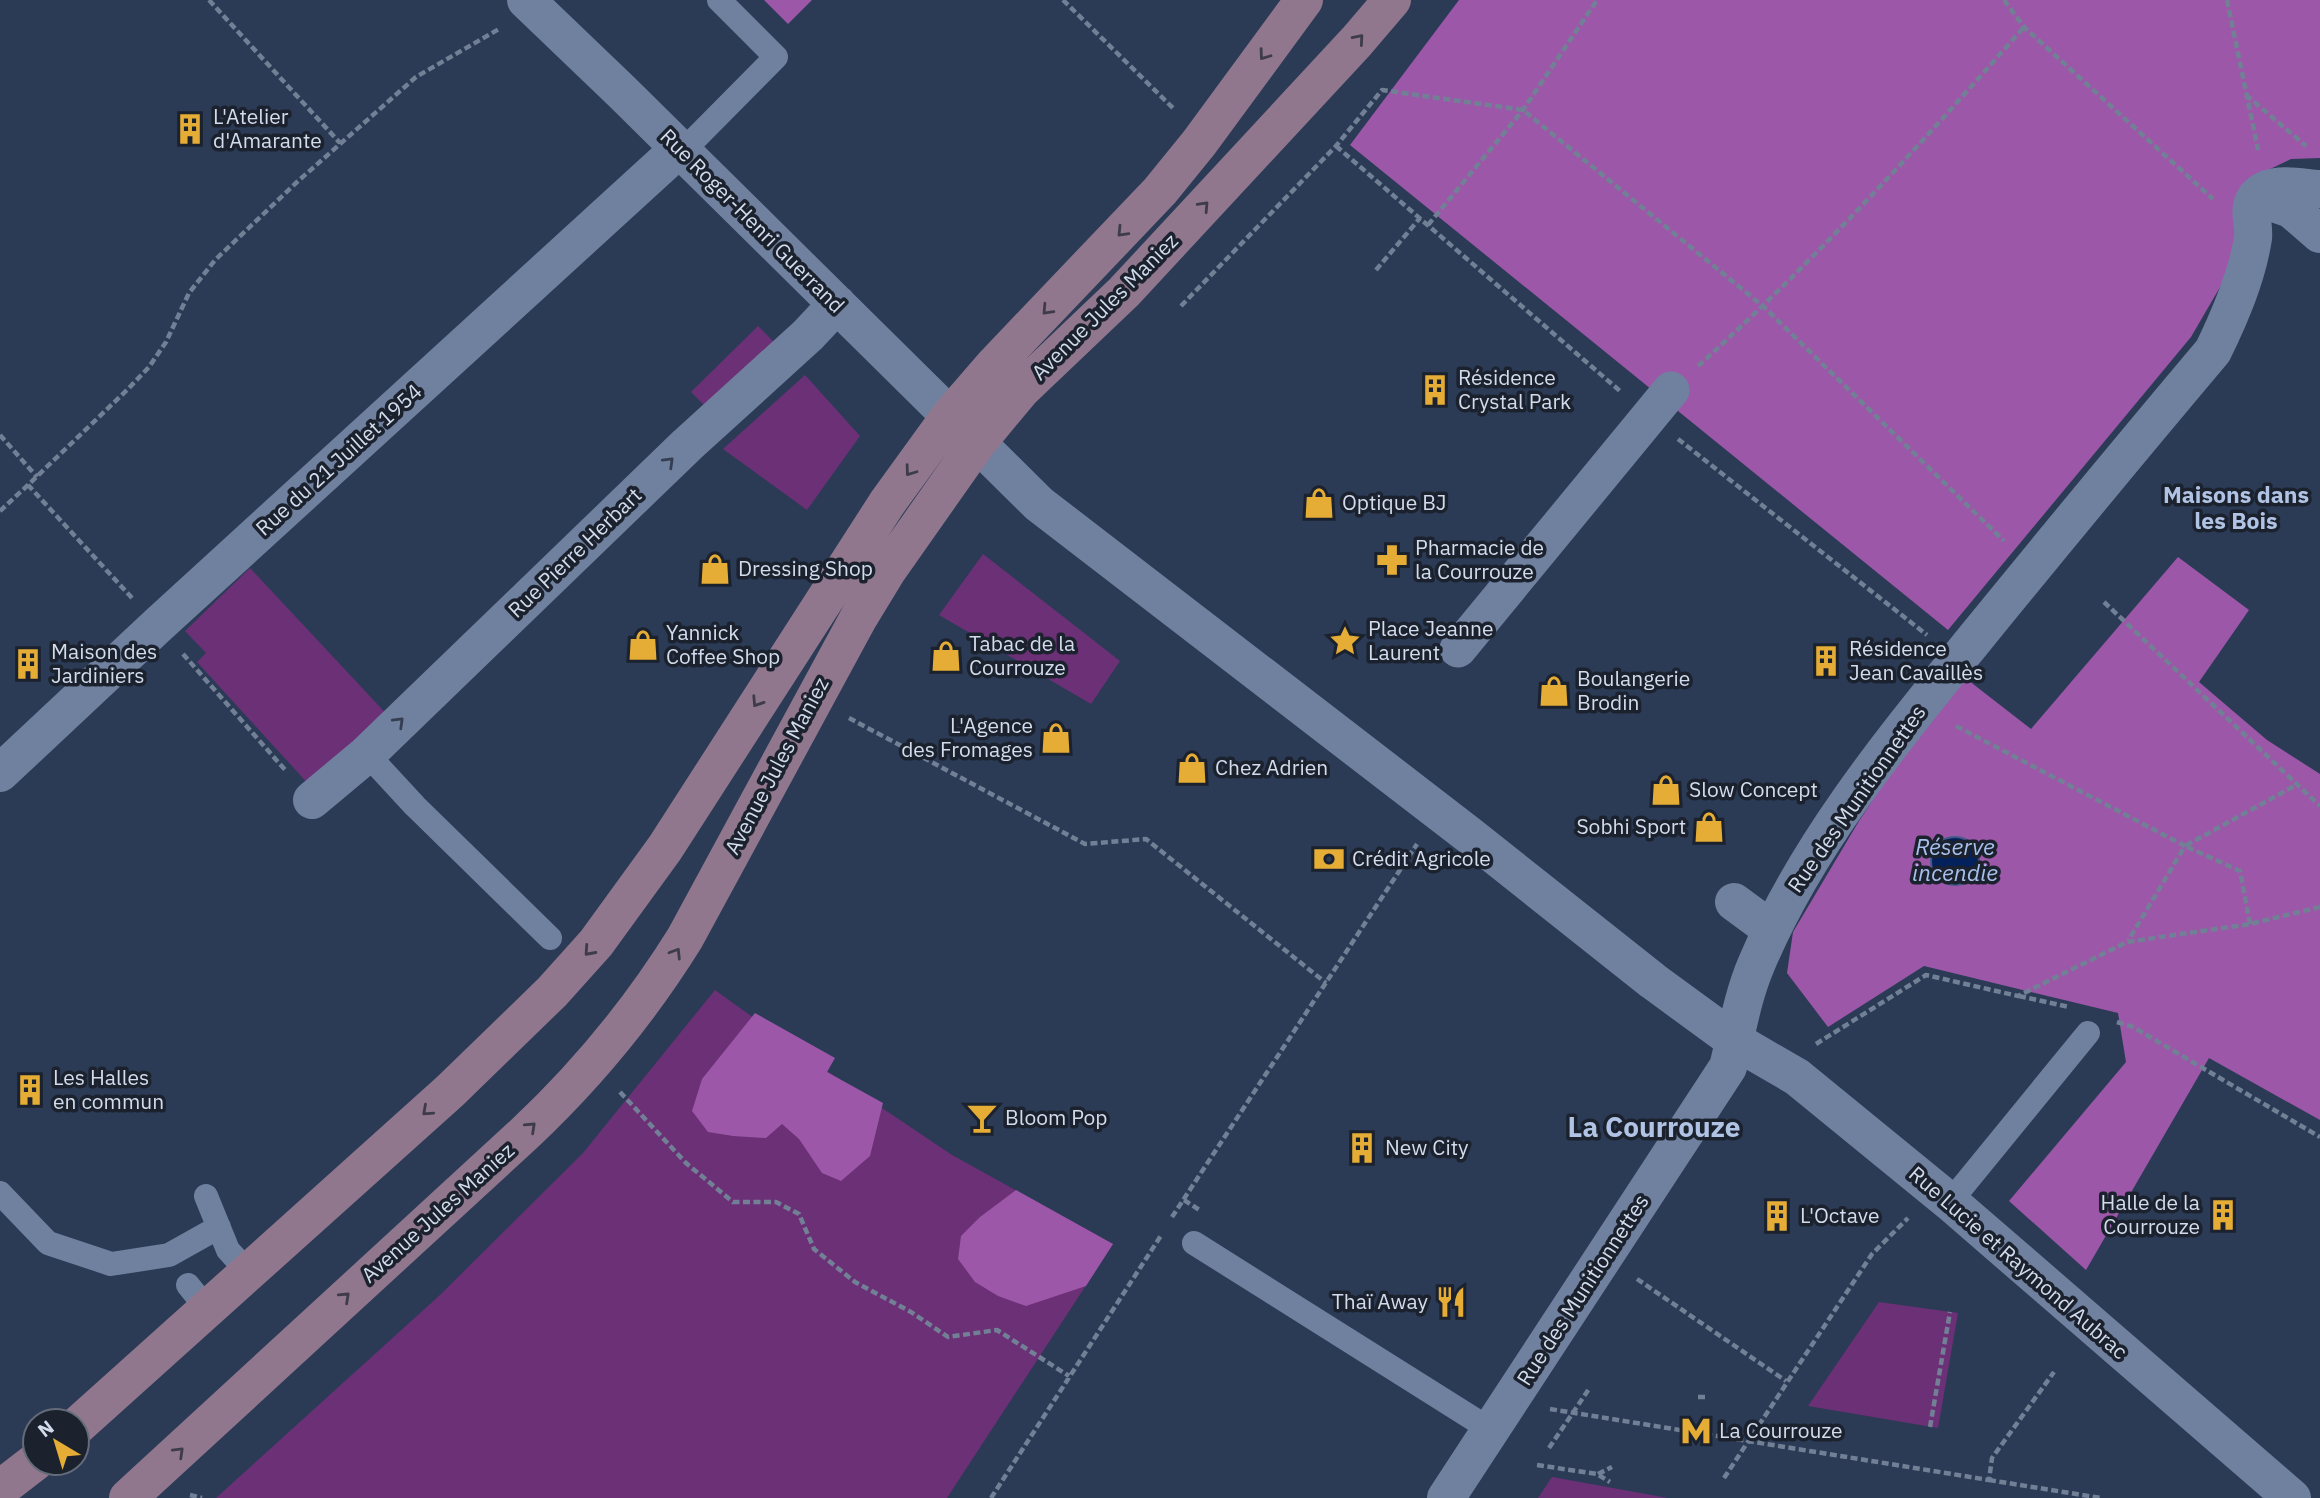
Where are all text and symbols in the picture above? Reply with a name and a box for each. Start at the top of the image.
one-way arrow [1351,34,1363,47]
one-way arrow [1260,47,1272,60]
place label: L'Atelier d'Amarante [213,102,322,154]
building icon: L'Atelier d'Amarante [173,112,207,146]
street label: Rue Roger-Henri Guerrand [654,122,851,319]
one-way arrow [1196,201,1208,214]
one-way arrow [1118,224,1130,237]
street label: Avenue Jules Maniez [1025,227,1184,386]
one-way arrow [1042,302,1055,315]
place label: Résidence Crystal Park [1458,363,1571,415]
building icon: Résidence Crystal Park [1418,373,1452,407]
street label: Rue du 21 Juillet 1954 [249,377,427,541]
one-way arrow [661,458,674,471]
one-way arrow [905,463,918,476]
district label: Maisons dans les Bois [2163,479,2309,535]
street label: Rue Pierre Herbart [501,481,647,623]
shop icon: Optique BJ [1302,486,1336,520]
place label: Optique BJ [1342,488,1446,516]
place label: Pharmacie de la Courrouze [1415,533,1544,585]
pharmacy icon: Pharmacie de la Courrouze [1375,543,1409,577]
shop icon: Dressing Shop [698,552,732,586]
place label: Dressing Shop [738,554,873,582]
place label: Place Jeanne Laurent [1368,614,1493,666]
place label: Yannick Coffee Shop [666,618,780,670]
place icon: Place Jeanne Laurent [1328,624,1362,658]
shop icon: Yannick Coffee Shop [626,628,660,662]
place label: Tabac de la Courrouze [969,629,1075,681]
place label: Résidence Jean Cavaillès [1849,634,1983,686]
place label: Maison des Jardiniers [51,637,157,689]
shop icon: Tabac de la Courrouze [929,639,963,673]
building icon: Résidence Jean Cavaillès [1809,644,1843,678]
building icon: Maison des Jardiniers [11,647,45,681]
place label: Boulangerie Brodin [1577,664,1690,716]
street label: Avenue Jules Maniez [718,672,835,859]
shop icon: Boulangerie Brodin [1537,674,1571,708]
one-way arrow [753,694,766,707]
street label: Rue des Munitionnettes [1781,699,1932,898]
place label: L'Agence des Fromages [901,711,1033,763]
one-way arrow [391,718,404,731]
shop icon: L'Agence des Fromages [1039,721,1073,755]
shop icon: Chez Adrien [1175,751,1209,785]
place label: Chez Adrien [1215,753,1328,781]
shop icon: Slow Concept [1649,773,1683,807]
place label: Slow Concept [1689,775,1818,803]
shop icon: Sobhi Sport [1692,810,1726,844]
place label: Sobhi Sport [1576,812,1686,840]
water label: Réserve incendie [1912,831,1998,887]
bank icon: Crédit Agricole [1312,842,1346,876]
place label: Crédit Agricole [1352,844,1491,872]
one-way arrow [584,943,597,956]
one-way arrow [668,947,681,960]
place label: Les Halles en commun [53,1063,164,1115]
building icon: Les Halles en commun [13,1073,47,1107]
bar icon: Bloom Pop [965,1101,999,1135]
one-way arrow [422,1103,435,1115]
place label: Bloom Pop [1005,1103,1107,1131]
district label: La Courrouze [1567,1108,1741,1145]
one-way arrow [523,1123,536,1135]
building icon: New City [1345,1131,1379,1165]
place label: New City [1385,1133,1469,1161]
street label: Avenue Jules Maniez [355,1136,520,1288]
street label: Rue Lucie et Raymond Aubrac [1903,1159,2134,1365]
street label: Rue des Munitionnettes [1510,1188,1655,1391]
place label: Halle de la Courrouze [2101,1188,2200,1240]
building icon: Halle de la Courrouze [2206,1198,2240,1232]
building icon: L'Octave [1760,1199,1794,1233]
place label: L'Octave [1800,1201,1879,1229]
restaurant icon: Thaï Away [1434,1285,1468,1319]
place label: Thaï Away [1332,1287,1429,1315]
one-way arrow [337,1293,350,1306]
north arrow [21,1407,91,1477]
metro station icon: La Courrouze [1679,1414,1713,1448]
text: N [33,1415,58,1442]
place label: La Courrouze [1719,1416,1842,1444]
one-way arrow [171,1448,184,1461]

